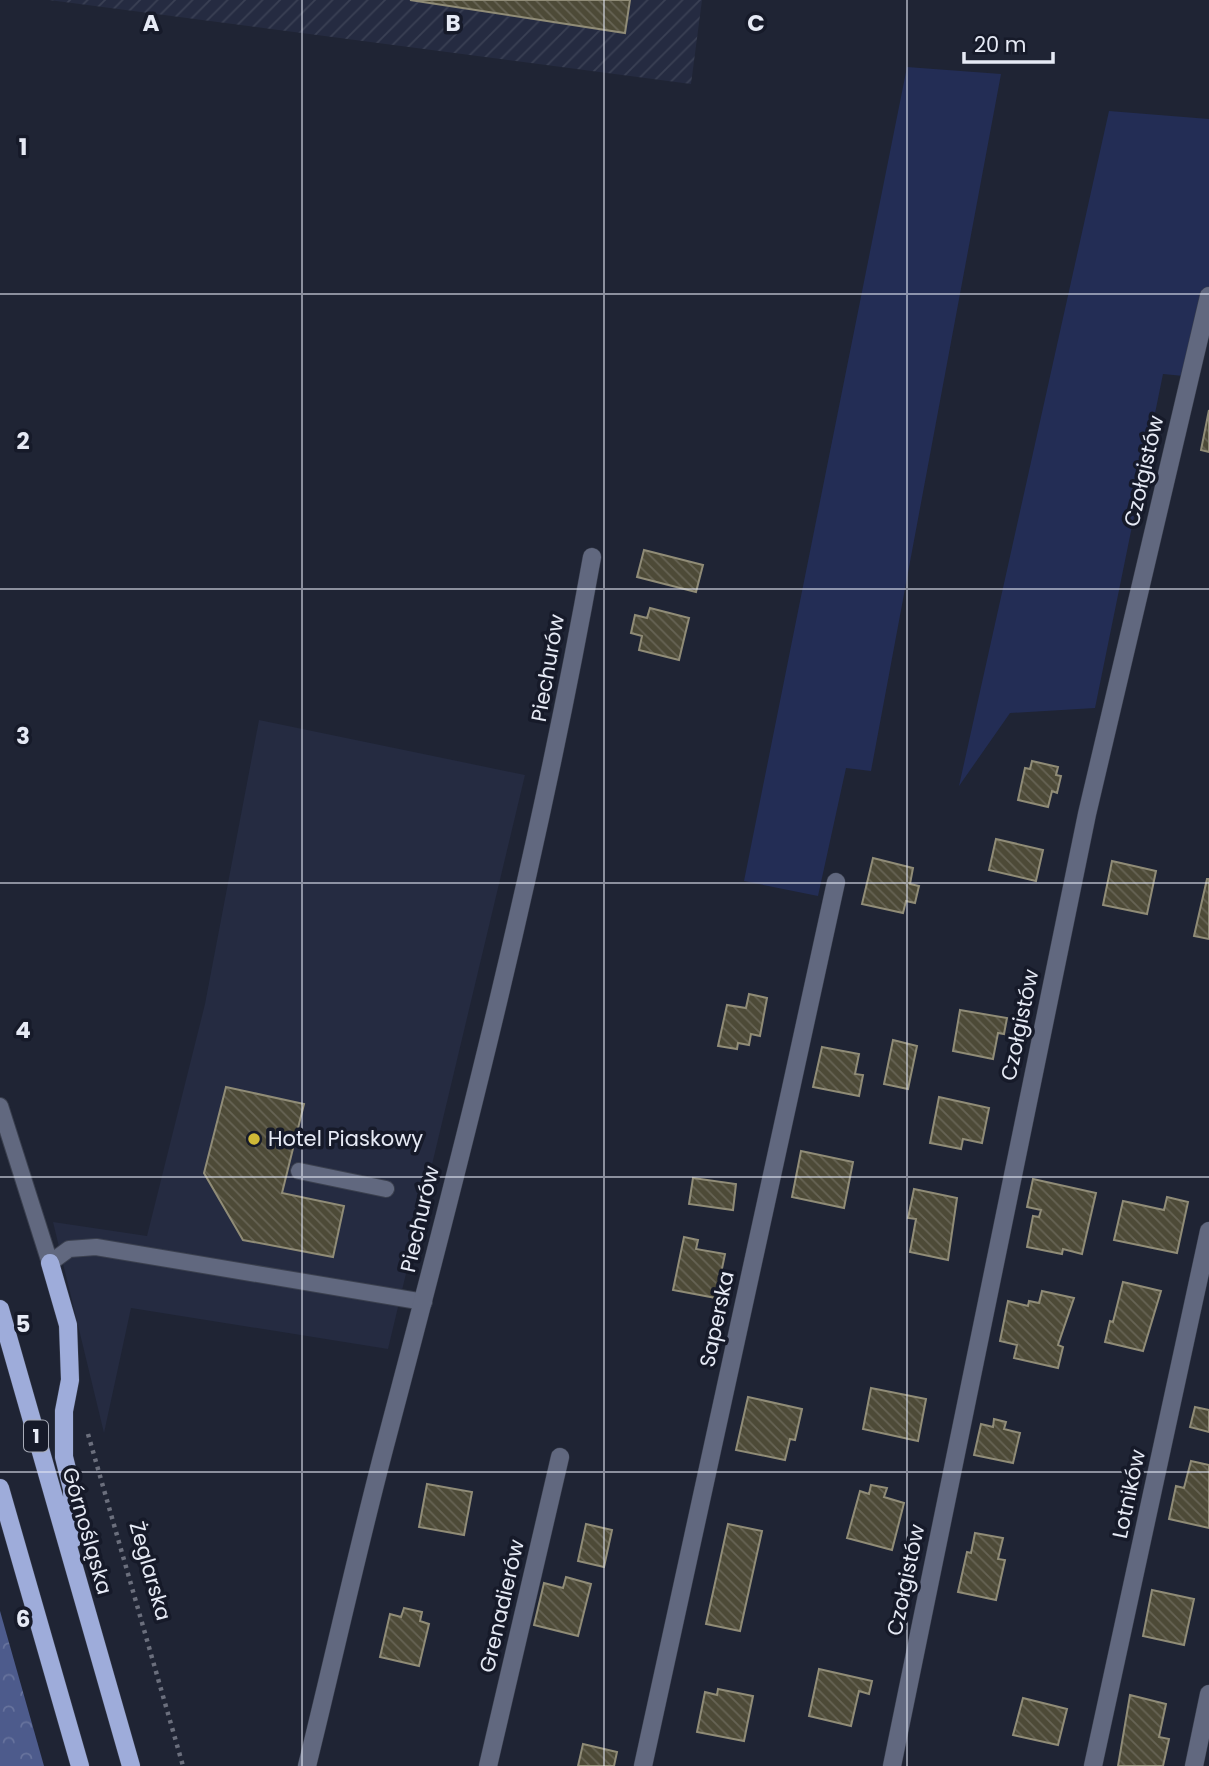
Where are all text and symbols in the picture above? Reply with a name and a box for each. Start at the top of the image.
text: A [143,7,160,39]
text: B [445,7,461,39]
text: C [747,7,765,39]
scale bar [964,21,1053,65]
text: 20 m [974,30,1027,59]
text: 1 [19,131,27,163]
street label: Czołgistów [1117,413,1170,529]
text: 2 [16,425,30,457]
street label: Piechurów [524,612,571,724]
text: 3 [16,720,30,752]
street label: Czołgistów [994,967,1045,1083]
text: 4 [15,1014,31,1046]
place label: Hotel Piaskowy [268,1124,423,1153]
marker: Hotel Piaskowy [246,1131,262,1147]
street label: Piechurów [393,1163,446,1275]
street label: Saperska [692,1268,741,1370]
text: 5 [16,1308,30,1340]
road number: 1 [24,1420,48,1452]
street label: Lotników [1105,1447,1152,1541]
street label: Górnośląska [56,1464,119,1598]
street label: Żeglarska [123,1518,178,1624]
street label: Czołgistów [880,1522,931,1638]
street label: Grenadierów [472,1537,531,1675]
text: 6 [16,1603,30,1635]

